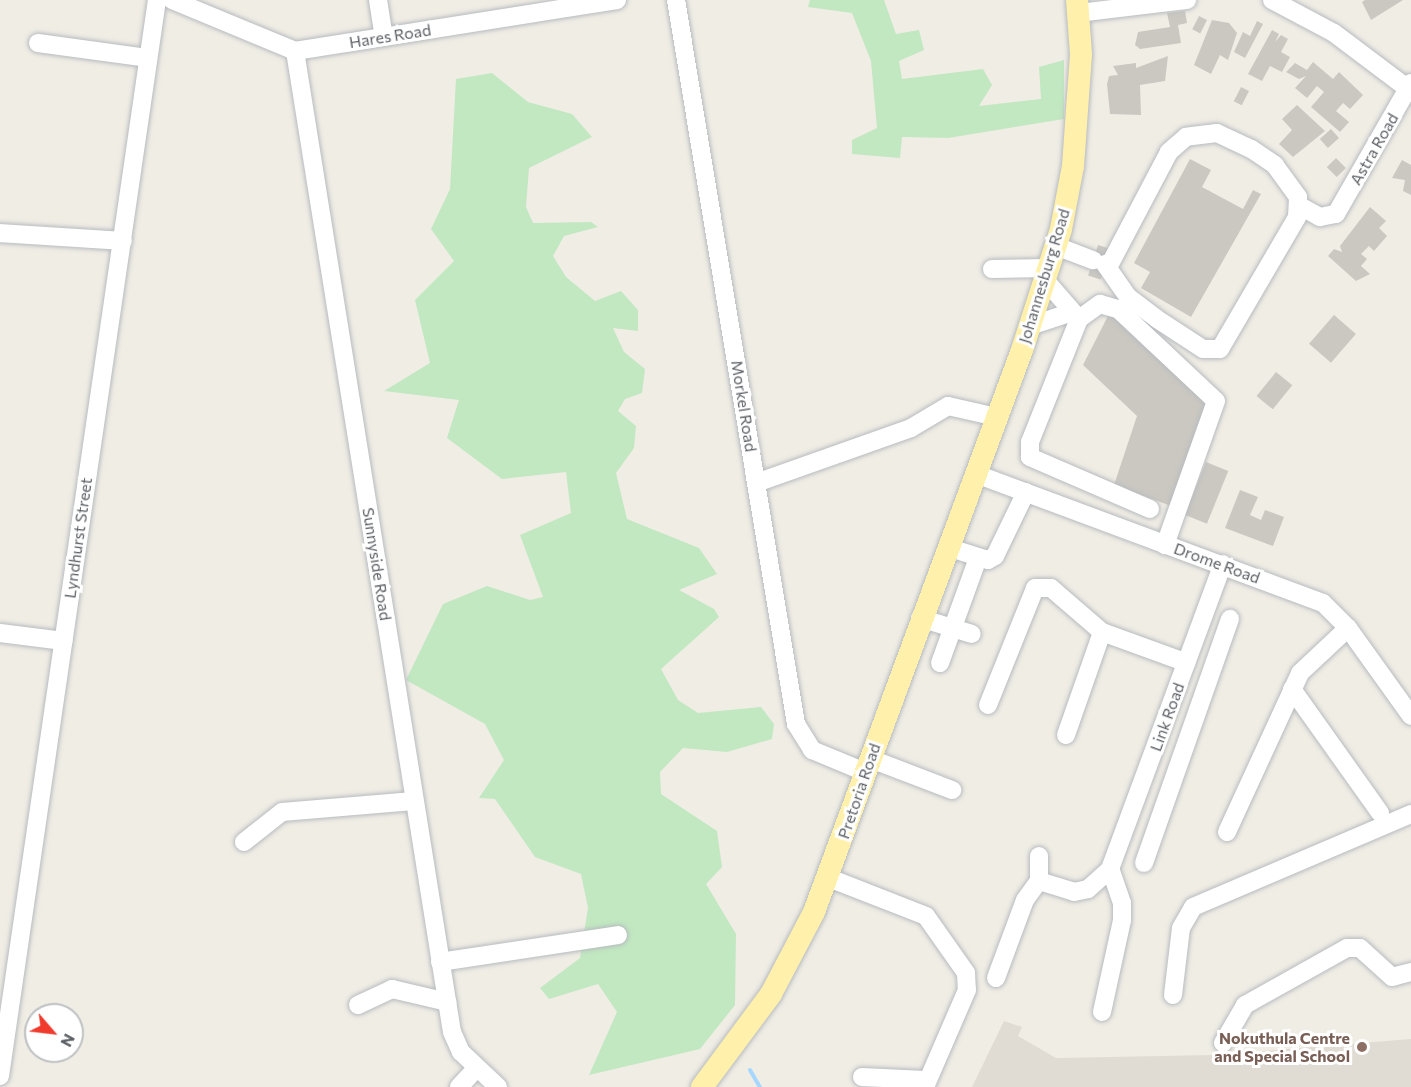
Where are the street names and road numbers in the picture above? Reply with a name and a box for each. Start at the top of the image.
street label: Hares Road [348,20,432,52]
street label: Astra Road [1346,110,1402,188]
street label: Johannesburg Road [1014,206,1074,346]
street label: Morkel Road [727,359,761,453]
street label: Lyndhurst Street [60,476,96,600]
street label: Sunnyside Road [359,506,395,622]
street label: Drome Road [1171,539,1263,587]
street label: Link Road [1146,680,1188,754]
street label: Pretoria Road [834,741,884,841]

